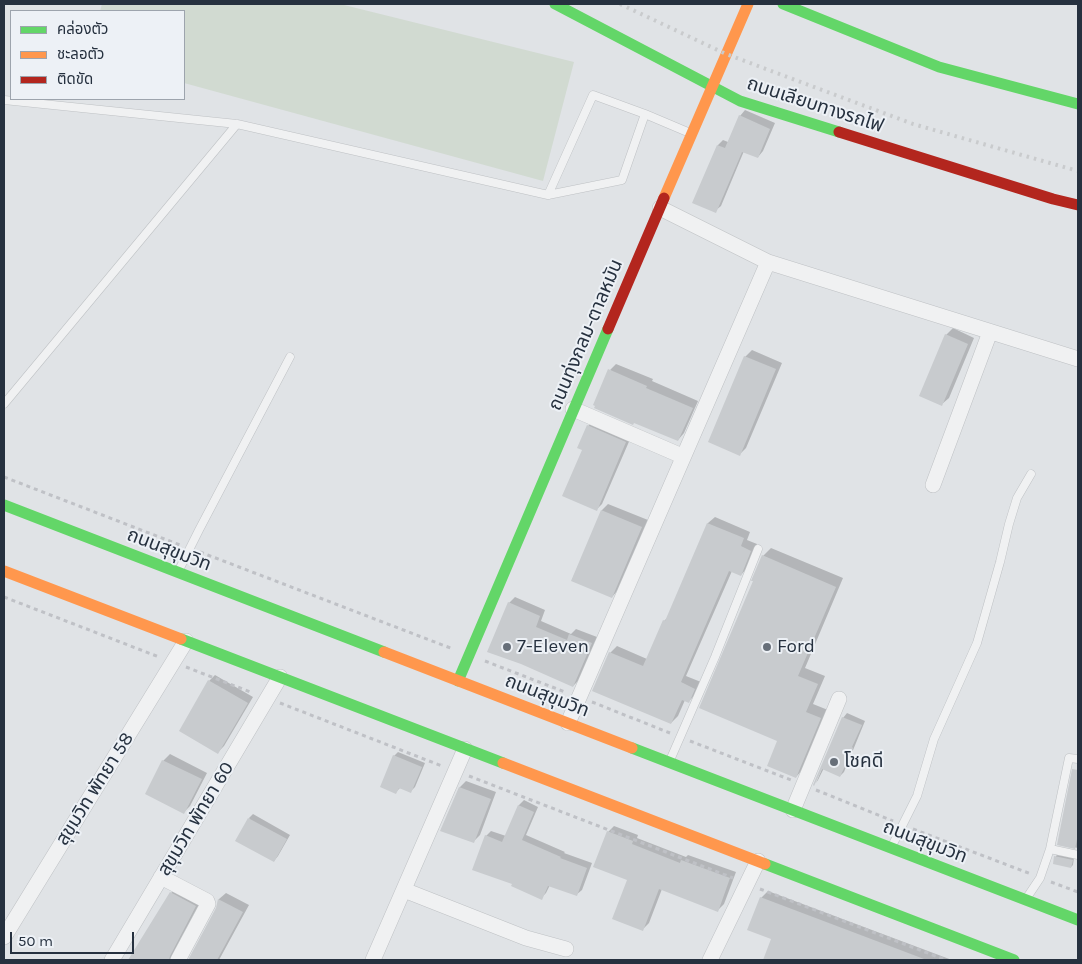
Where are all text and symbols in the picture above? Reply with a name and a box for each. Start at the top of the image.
legend [10,10,185,100]
text: คล่องตัว [57,20,108,38]
text: ชะลอตัว [57,45,104,63]
text: ติดขัด [57,70,93,88]
street label: ถนนเลียบทางรถไฟ [744,72,886,138]
street label: ถนนทุ่งกลม-ตาลหมัน [544,256,628,414]
street label: ถนนสุขุมวิท [124,523,214,577]
place label: 7-Eleven [517,636,589,658]
place label: Ford [777,636,815,658]
marker: 7-Eleven [501,641,513,653]
marker: Ford [761,641,773,653]
street label: ถนนสุขุมวิท [502,669,592,723]
street label: สุขุมวิท พัทยา 58 [51,728,139,850]
place label: โชคดี [844,751,883,773]
marker: โชคดี [828,756,840,768]
street label: สุขุมวิท พัทยา 60 [153,758,239,880]
street label: ถนนสุขุมวิท [880,815,970,869]
scale bar [12,922,136,954]
text: 50 m [18,932,53,950]

